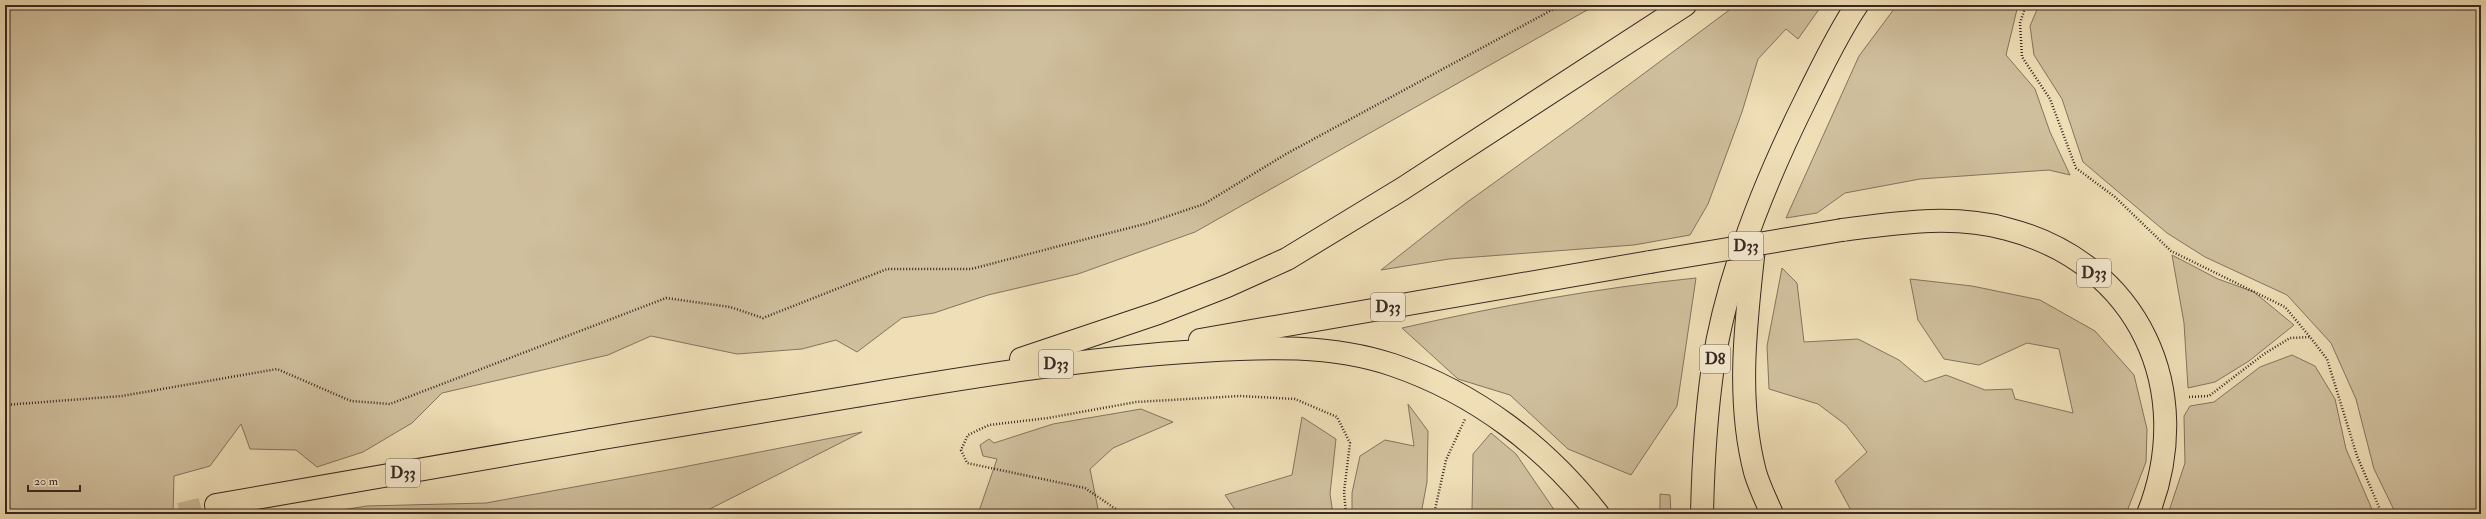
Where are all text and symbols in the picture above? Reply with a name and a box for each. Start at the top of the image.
road number: D33 [1729,232,1763,260]
road number: D33 [2077,259,2111,287]
road number: D33 [1371,293,1405,321]
road number: D8 [1700,345,1730,373]
road number: D33 [1039,350,1073,378]
road number: D33 [386,459,420,487]
scale bar [28,467,80,493]
text: 20 m [34,474,59,489]

